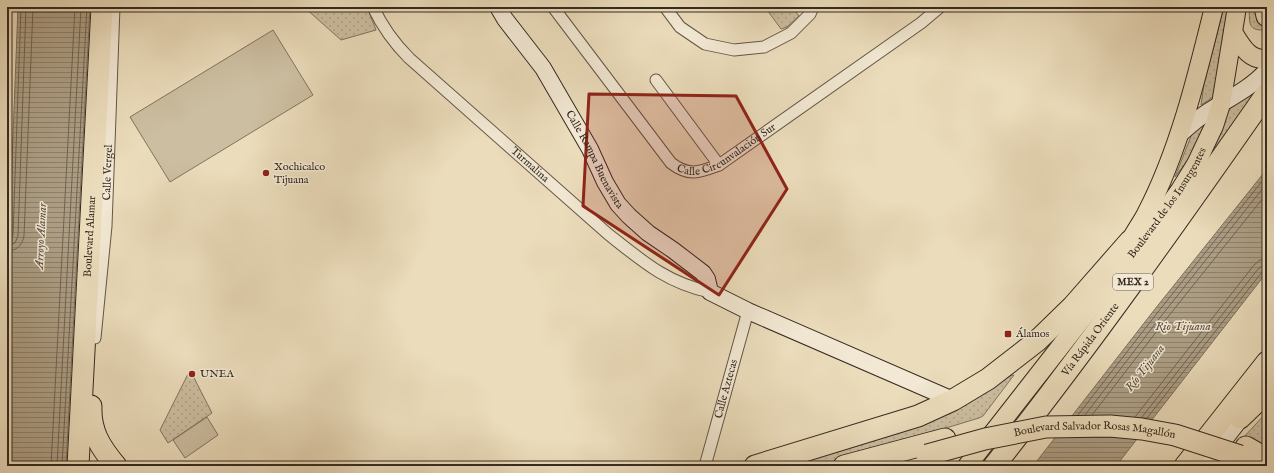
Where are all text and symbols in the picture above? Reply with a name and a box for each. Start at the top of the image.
street label: Calle Rampa Buenavista [562,108,626,212]
street label: Calle Circunvalación Sur [674,120,779,179]
street label: Calle Vergel [100,144,116,201]
street label: Turmalina [508,144,552,186]
street label: Boulevard de los Insurgentes [1125,145,1210,261]
place label: Xochicalco Tijuana [274,160,325,187]
marker: Xochicalco Tijuana [261,168,271,178]
street label: Boulevard Alamar [81,195,99,277]
water label: Arroyo Alamar [32,202,50,272]
road number: MEX 2 [1113,274,1153,290]
street label: Vía Rápida Oriente [1058,300,1122,380]
water label: Rio Tijuana [1155,319,1211,334]
place label: Álamos [1015,327,1050,341]
marker: Álamos [1003,329,1013,339]
water label: Río Tijuana [1122,341,1168,395]
street label: Calle Aztecas [712,358,741,420]
place label: UNEA [200,367,234,381]
marker: UNEA [187,369,197,379]
street label: Boulevard Salvador Rosas Magallón [1013,419,1177,442]

